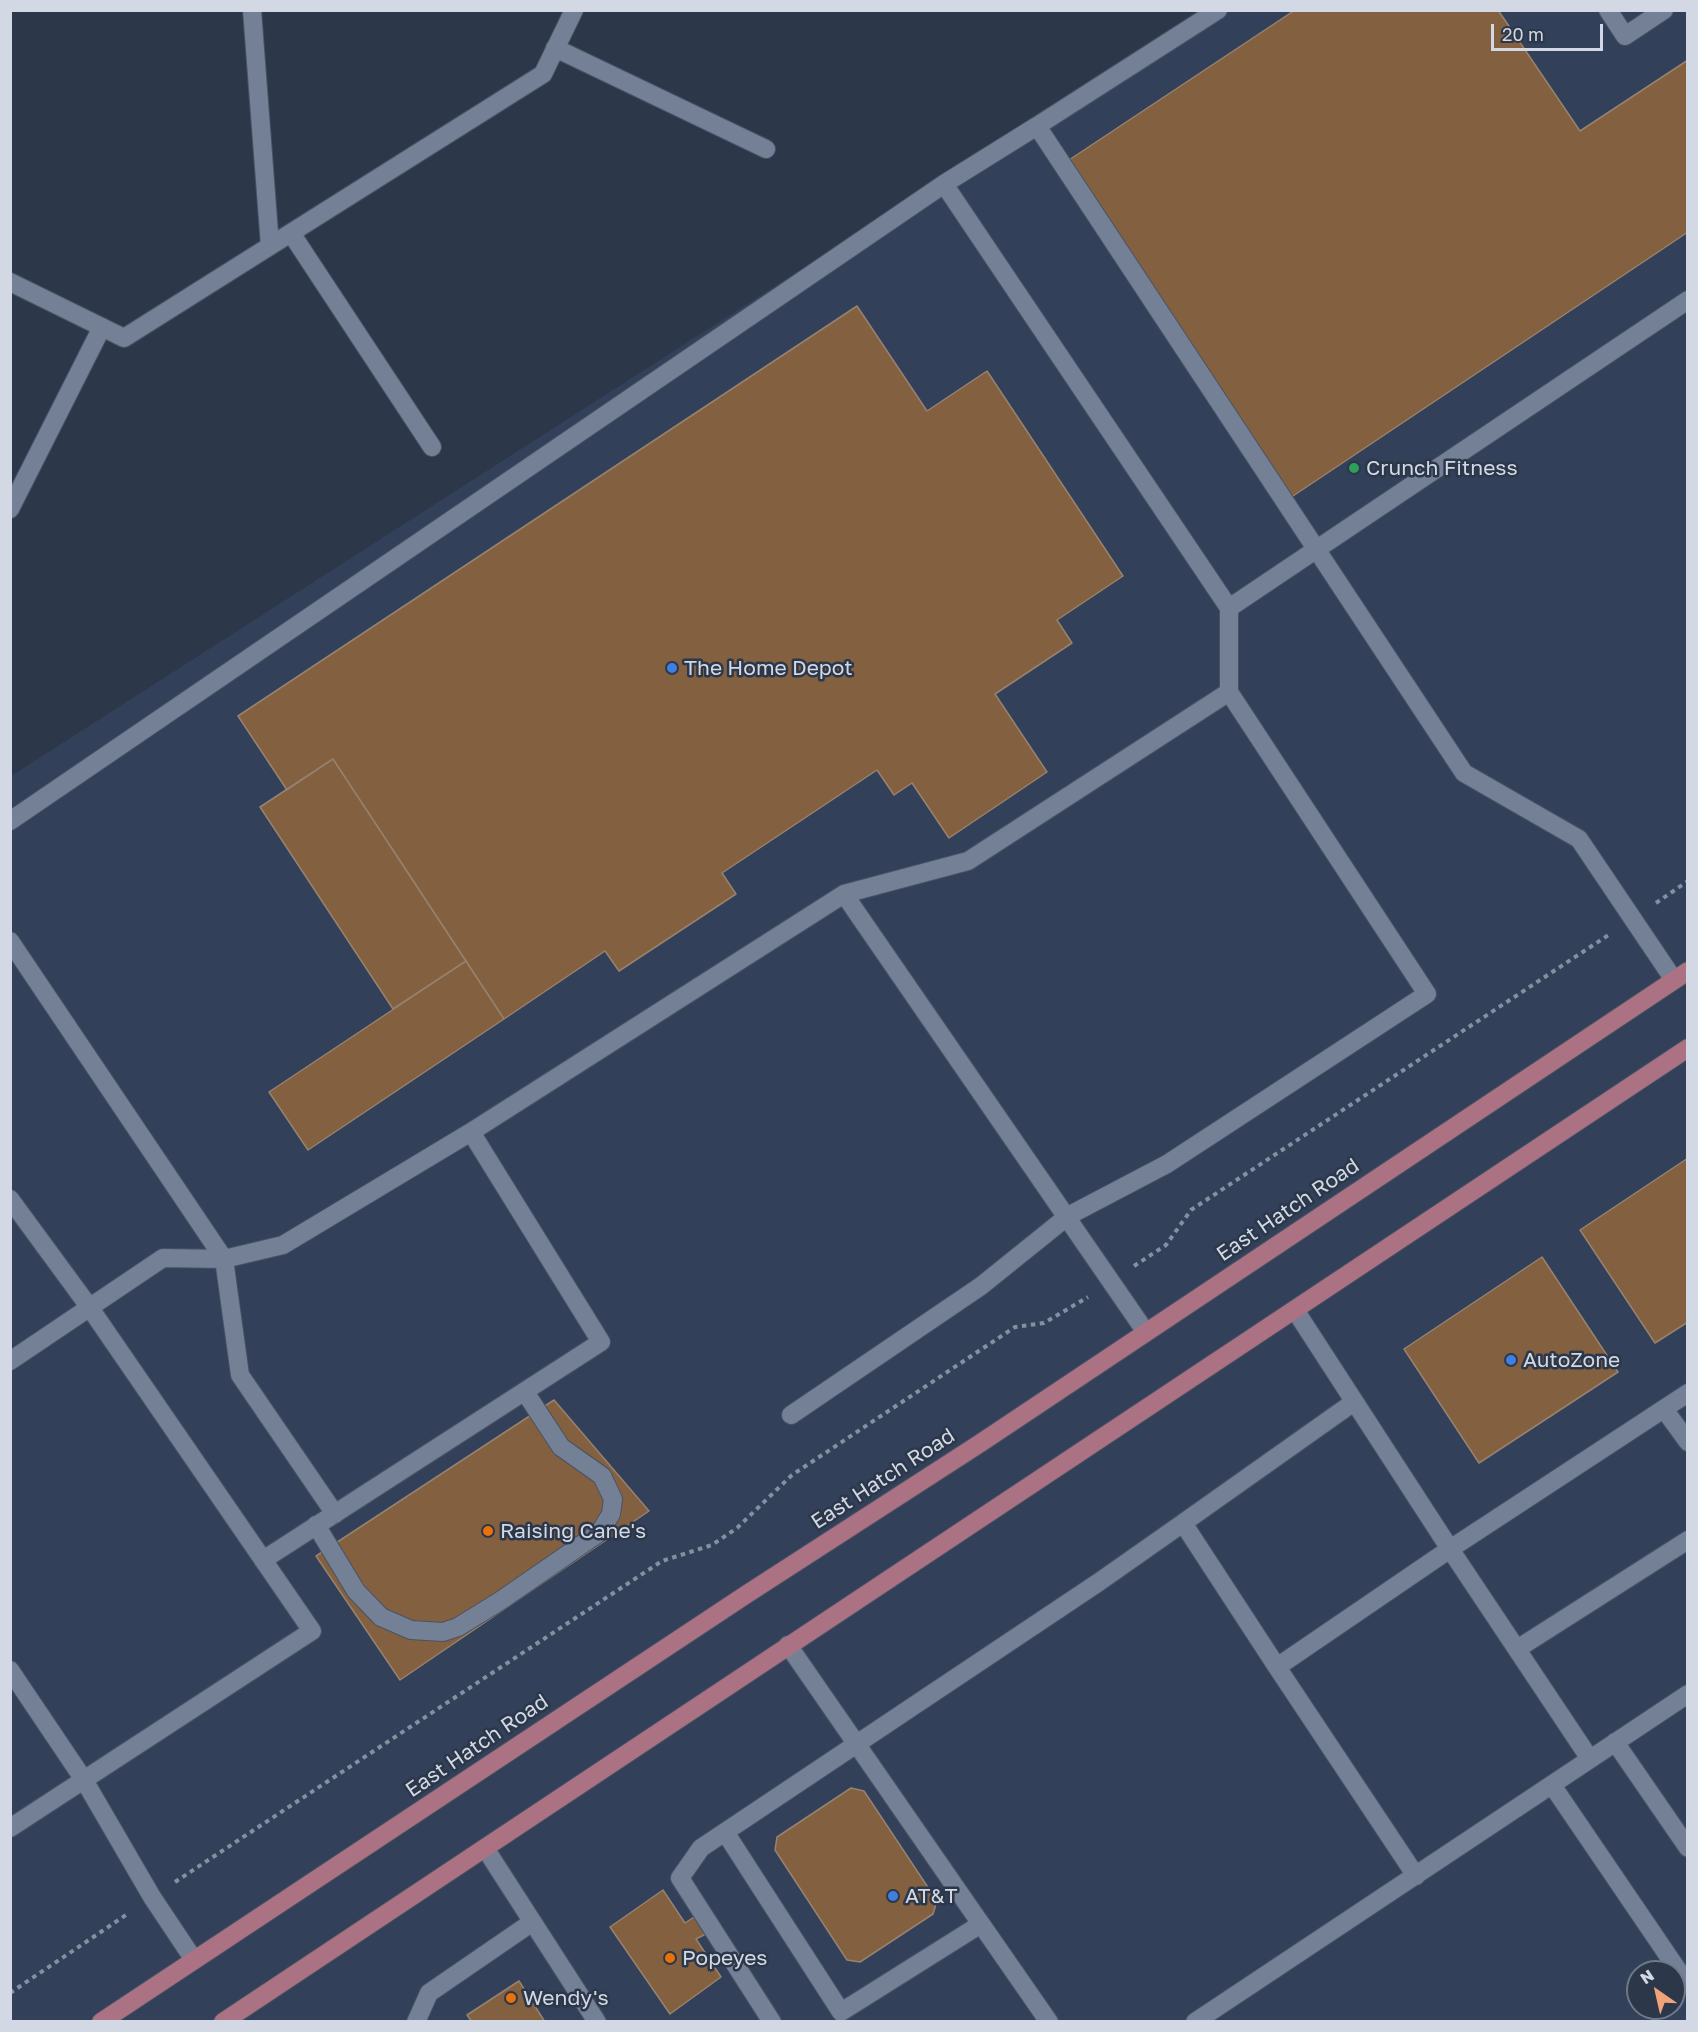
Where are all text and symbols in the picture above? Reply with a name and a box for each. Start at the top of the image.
scale bar [1494,12,1606,50]
text: 20 m [1502,23,1544,45]
place label: Crunch Fitness [1366,455,1518,481]
marker: Crunch Fitness [1347,461,1361,475]
place label: The Home Depot [684,655,853,681]
marker: The Home Depot [665,661,679,675]
street label: East Hatch Road [1212,1153,1364,1267]
place label: AutoZone [1523,1347,1620,1373]
marker: AutoZone [1504,1353,1518,1367]
street label: East Hatch Road [806,1423,960,1535]
place label: Raising Cane's [500,1518,646,1544]
marker: Raising Cane's [481,1524,495,1538]
street label: East Hatch Road [401,1689,553,1803]
place label: AT&T [905,1883,957,1909]
marker: AT&T [886,1889,900,1903]
place label: Popeyes [682,1945,767,1971]
marker: Popeyes [663,1951,677,1965]
north arrow [1626,1960,1686,2020]
text: N [1636,1965,1658,1988]
place label: Wendy's [523,1985,609,2011]
marker: Wendy's [504,1991,518,2005]

